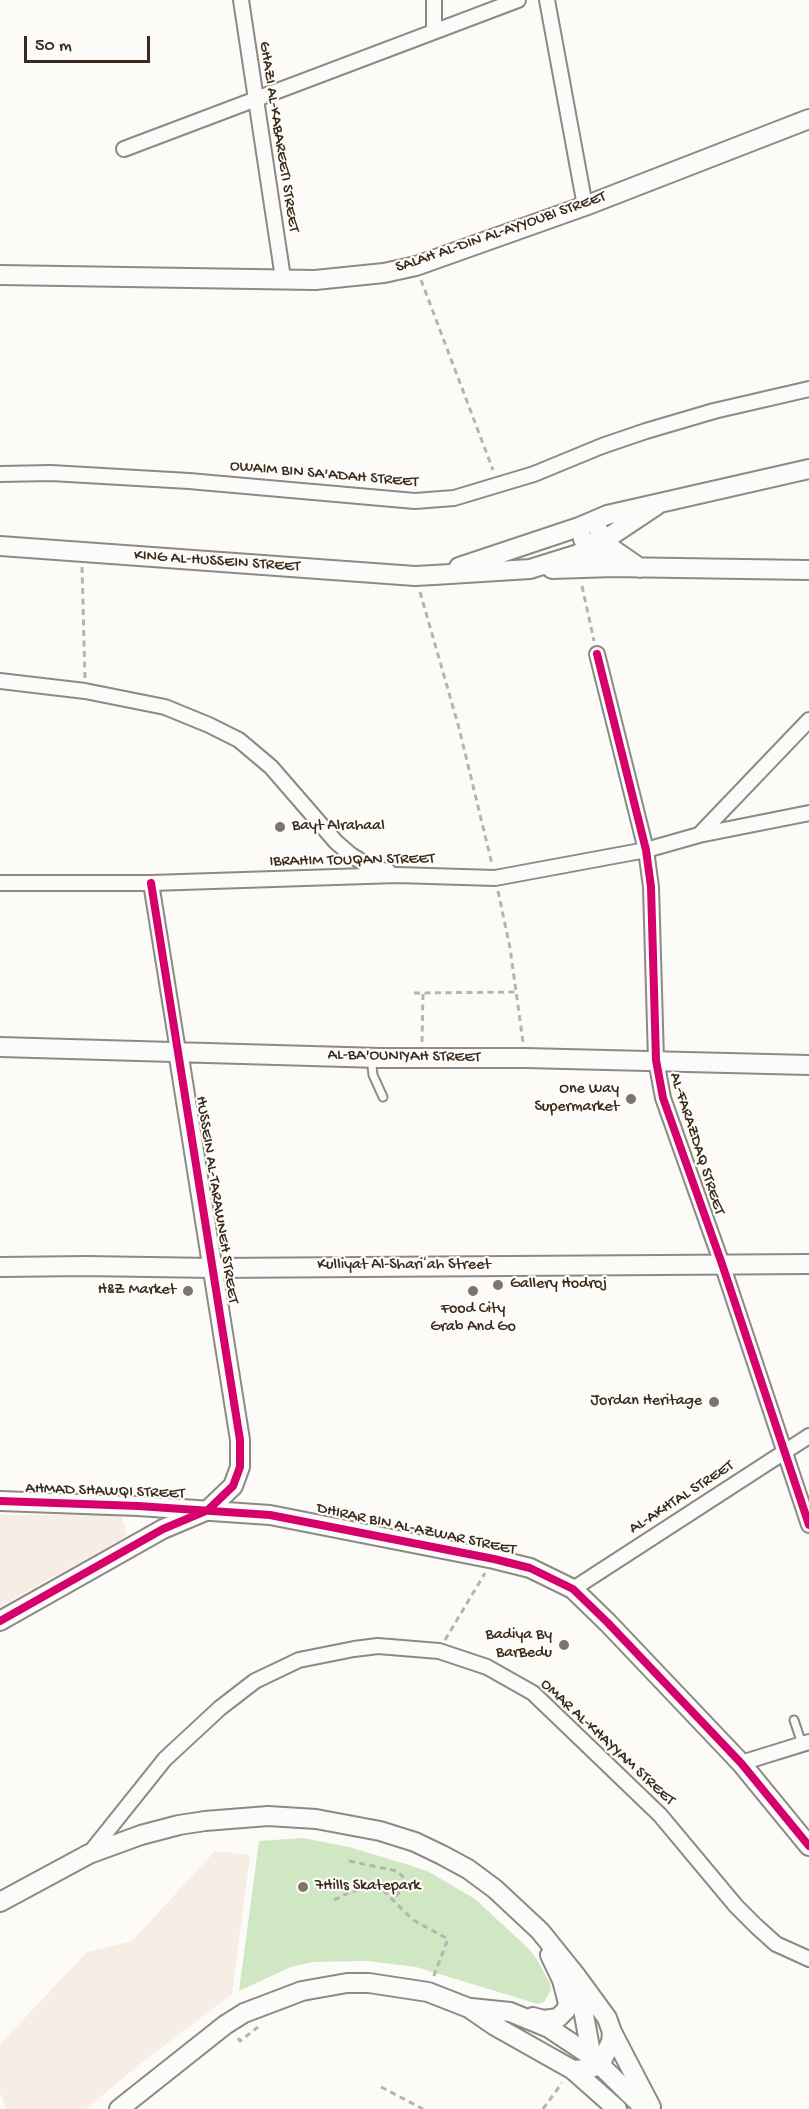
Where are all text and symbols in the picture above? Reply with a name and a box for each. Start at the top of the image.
scale bar [27,24,153,62]
text: 50 m [35,36,72,57]
street label: GHAZI AL-KABAREETI STREET [253,40,303,234]
street label: SALAH AL-DIN AL-AYYOUBI STREET [393,188,609,278]
street label: OWAIM BIN SA'ADAH STREET [229,457,419,493]
street label: KING AL-HUSSEIN STREET [133,547,301,577]
place label: Bayt Alrahaal [292,817,385,837]
marker: Bayt Alrahaal [273,820,287,834]
street label: IBRAHIM TOUQAN STREET [269,850,435,872]
street label: AL-BA'OUNIYAH STREET [327,1046,481,1068]
street label: AL-FARAZDAQ STREET [664,1070,728,1218]
place label: One Way Supermarket [534,1080,619,1118]
marker: One Way Supermarket [624,1092,638,1106]
street label: HUSSEIN AL-TARAWNEH STREET [190,1095,242,1305]
street label: Kulliyat Al-Shariʻah Street [318,1256,490,1276]
place label: Gallery Hodroj [510,1275,607,1295]
marker: Gallery Hodroj [491,1278,505,1292]
place label: H&Z Market [98,1281,176,1301]
marker: H&Z Market [181,1284,195,1298]
marker: Food City Grab And Go [466,1284,480,1298]
place label: Food City Grab And Go [430,1300,516,1338]
place label: Jordan Heritage [591,1392,702,1412]
marker: Jordan Heritage [707,1395,721,1409]
street label: AL-AKHTAL STREET [626,1457,738,1539]
street label: AHMAD SHAWQI STREET [25,1480,185,1504]
street label: DHIRAR BIN AL-AZWAR STREET [315,1500,517,1560]
place label: Badiya By BarBedu [485,1626,552,1664]
marker: Badiya By BarBedu [557,1638,571,1652]
street label: OMAR AL-KHAYYAM STREET [536,1676,678,1810]
place label: 7Hills Skatepark [315,1877,420,1897]
marker: 7Hills Skatepark [296,1880,310,1894]

